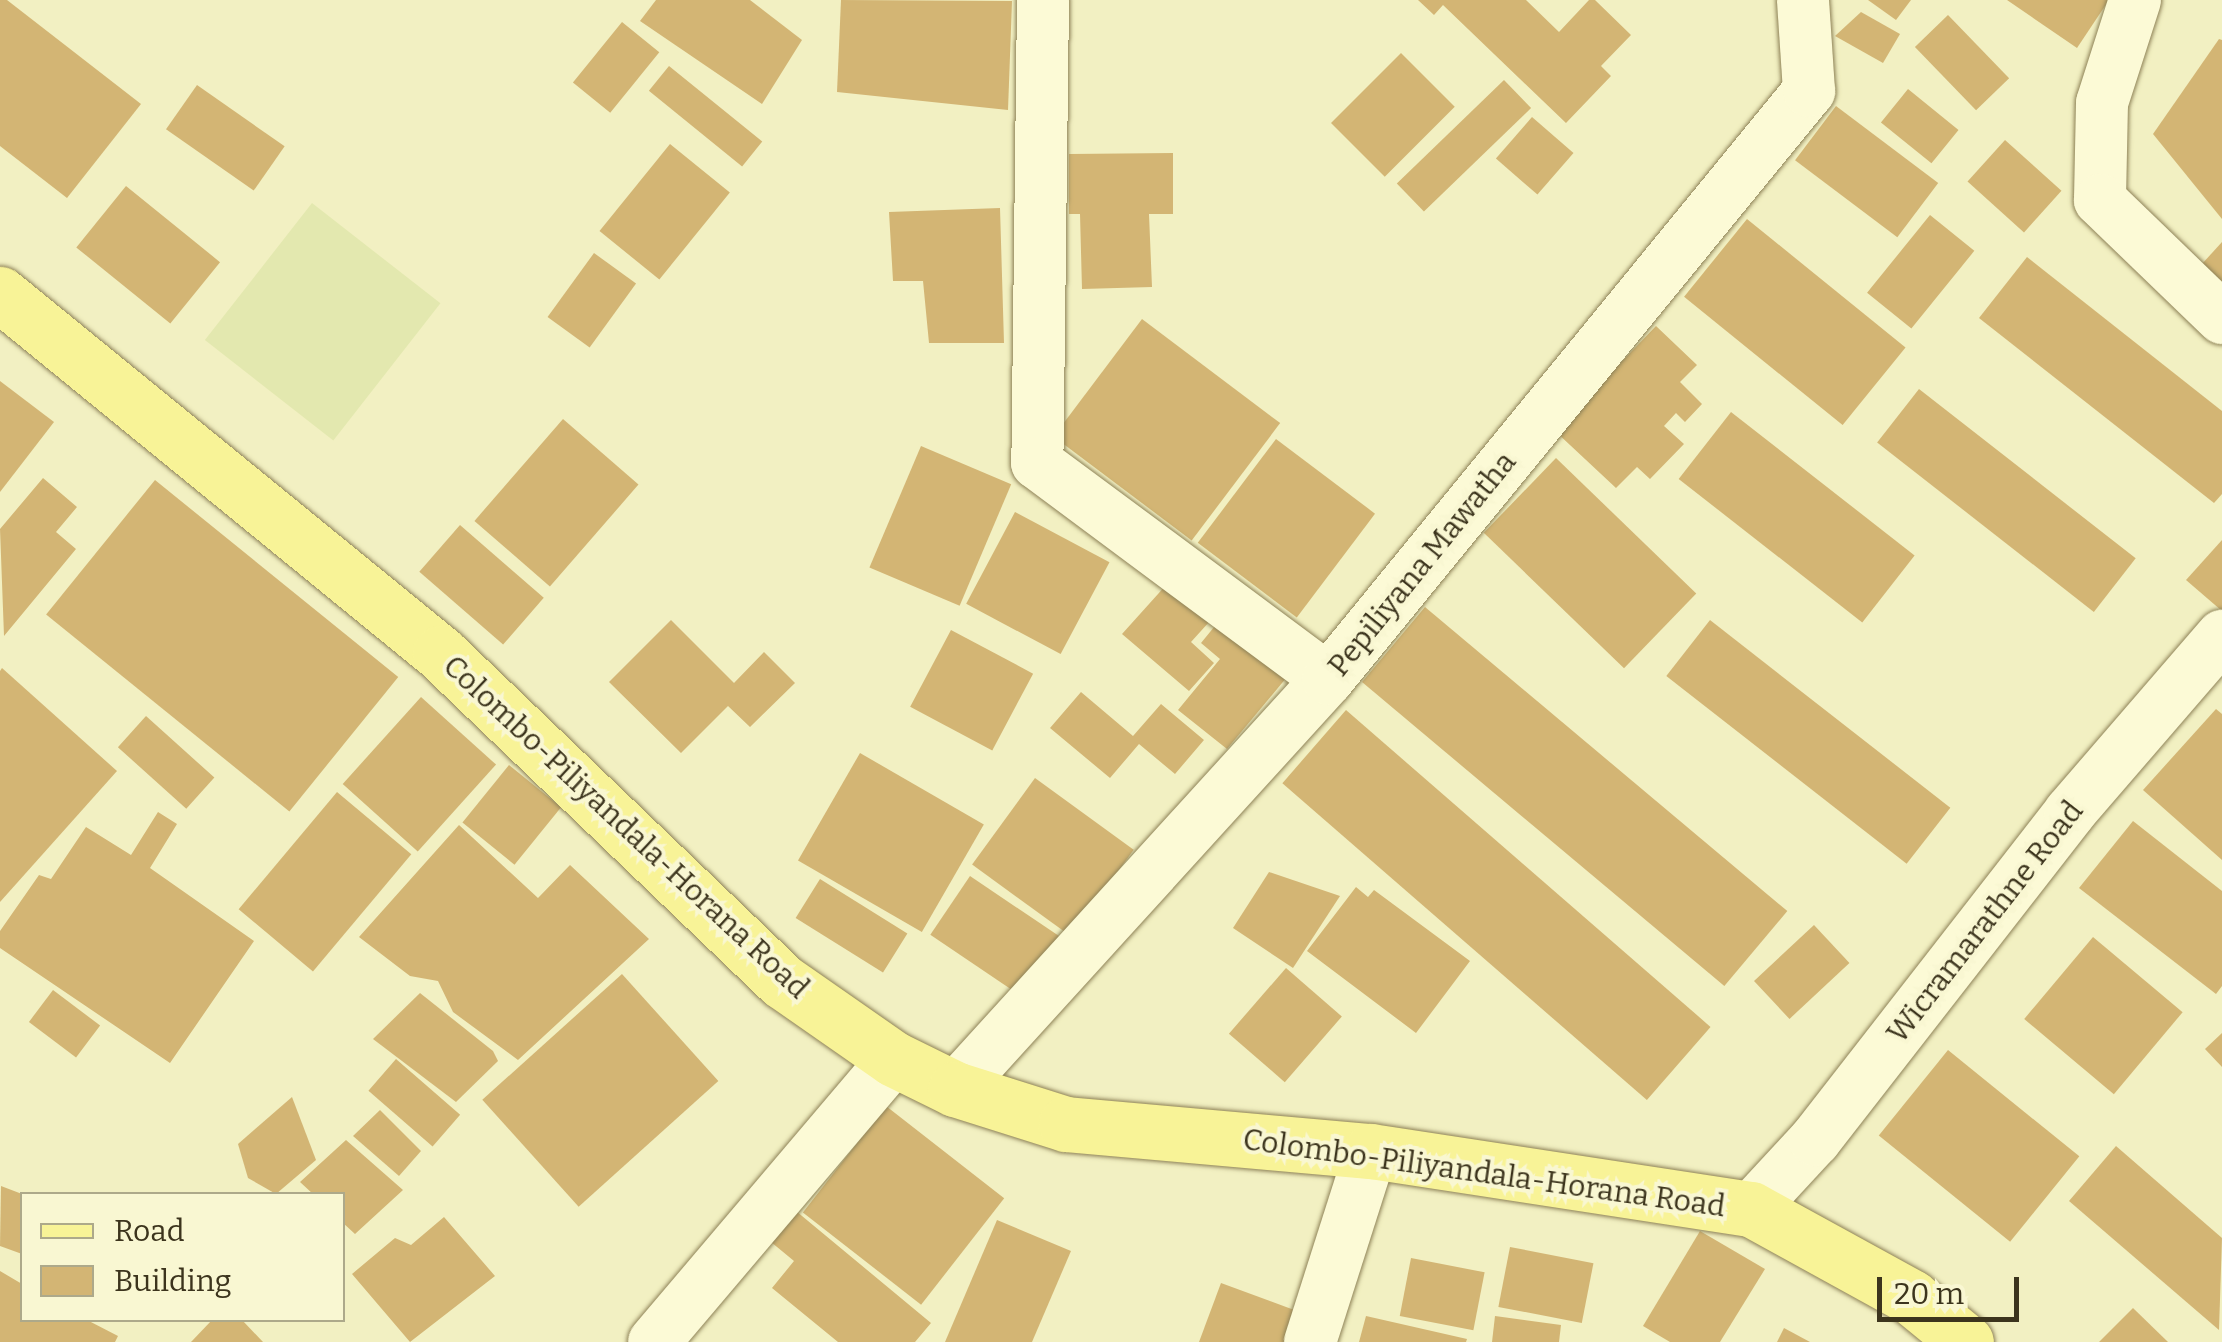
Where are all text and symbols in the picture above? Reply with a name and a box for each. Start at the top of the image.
street label: Pepiliyana Mawatha [1320,445,1524,683]
street label: Colombo-Piliyandala-Horana Road [436,648,816,1006]
street label: Wicramarathne Road [1879,794,2091,1050]
street label: Colombo-Piliyandala-Horana Road [1241,1121,1727,1225]
legend [20,1192,345,1322]
text: Road [114,1213,185,1249]
scale bar [1882,1257,2024,1319]
text: Building [114,1263,232,1299]
text: 20 m [1894,1276,1964,1312]

